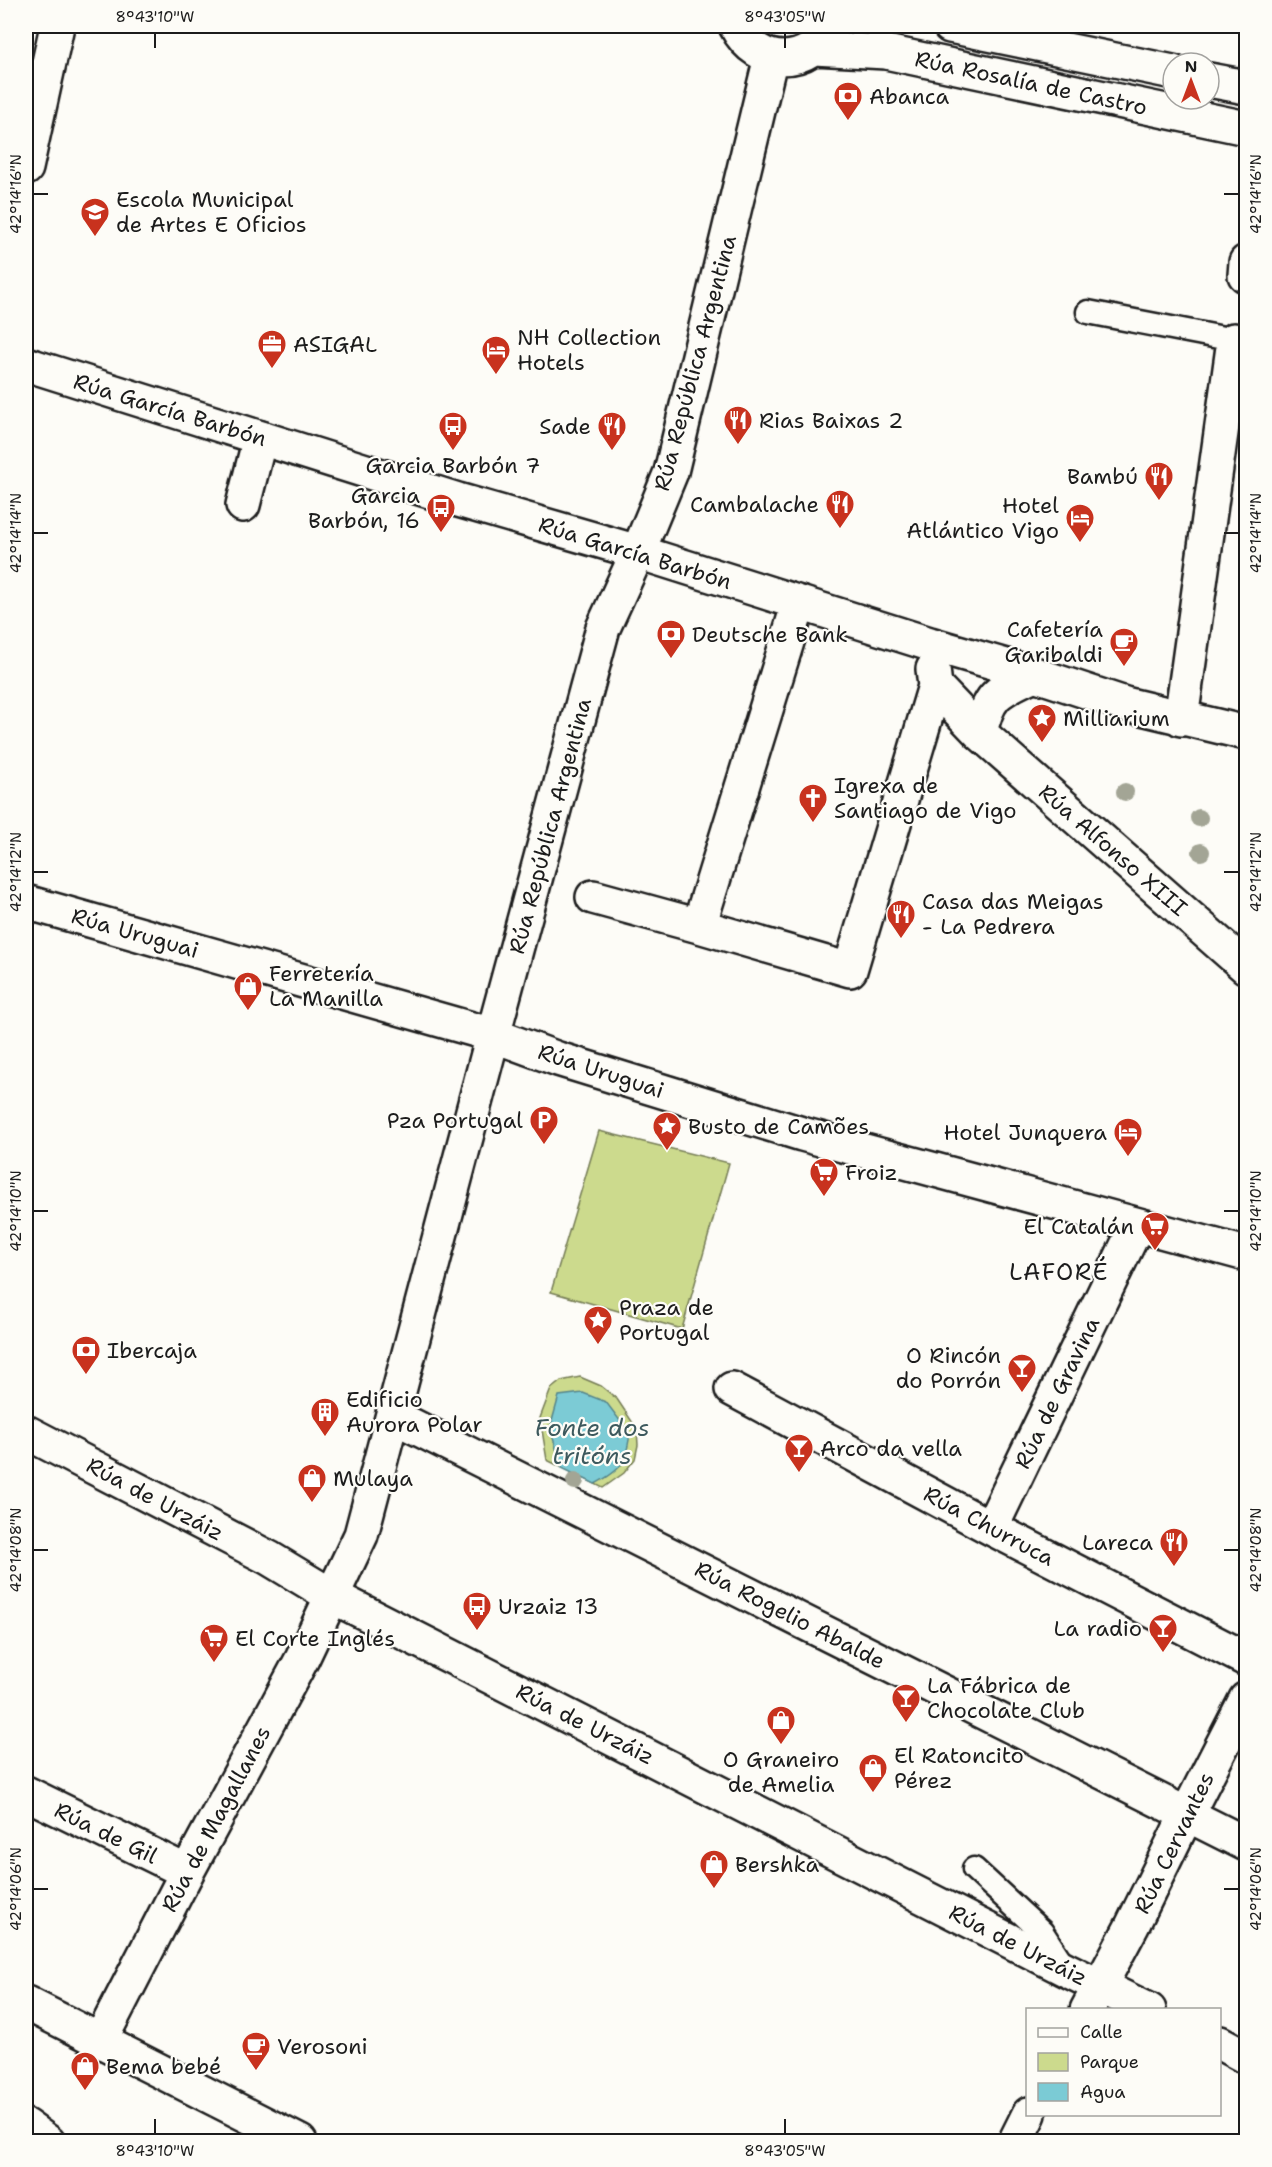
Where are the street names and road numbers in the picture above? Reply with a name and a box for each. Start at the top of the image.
street label: Rúa Rosalía de Castro [912,44,1150,122]
street label: Rúa República Argentina [647,232,743,494]
street label: Rúa García Barbón [70,367,270,453]
street label: Rúa García Barbón [535,510,735,596]
street label: Rúa República Argentina [502,695,598,957]
street label: Rúa Alfonso XIII [1033,778,1193,922]
street label: Rúa Uruguai [68,901,202,965]
street label: Rúa Uruguai [534,1037,668,1105]
street label: Rúa de Gravina [1008,1312,1106,1474]
street label: Rúa de Urzáiz [81,1451,229,1547]
street label: Rúa Churruca [919,1479,1060,1573]
street label: Rúa Rogelio Abalde [690,1554,890,1676]
street label: Rúa de Urzáiz [511,1677,659,1771]
street label: Rúa de Magallanes [155,1721,277,1917]
street label: Rúa Cervantes [1127,1767,1221,1919]
street label: Rúa de Gil [50,1796,163,1871]
street label: Rúa de Urzáiz [944,1898,1092,1992]

